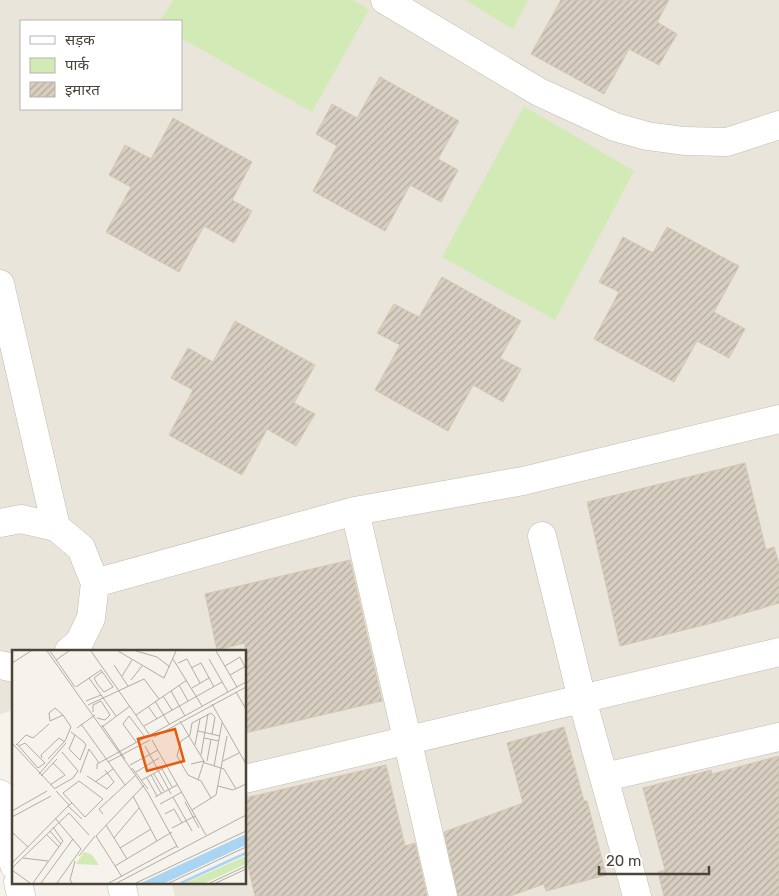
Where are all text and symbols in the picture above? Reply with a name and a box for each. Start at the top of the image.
legend [20,20,182,110]
text: सड़क [65,31,95,49]
text: पार्क [65,56,89,74]
text: इमारत [65,81,100,99]
inset map [12,650,246,884]
scale bar [599,844,709,876]
text: 20 m [606,852,641,870]

